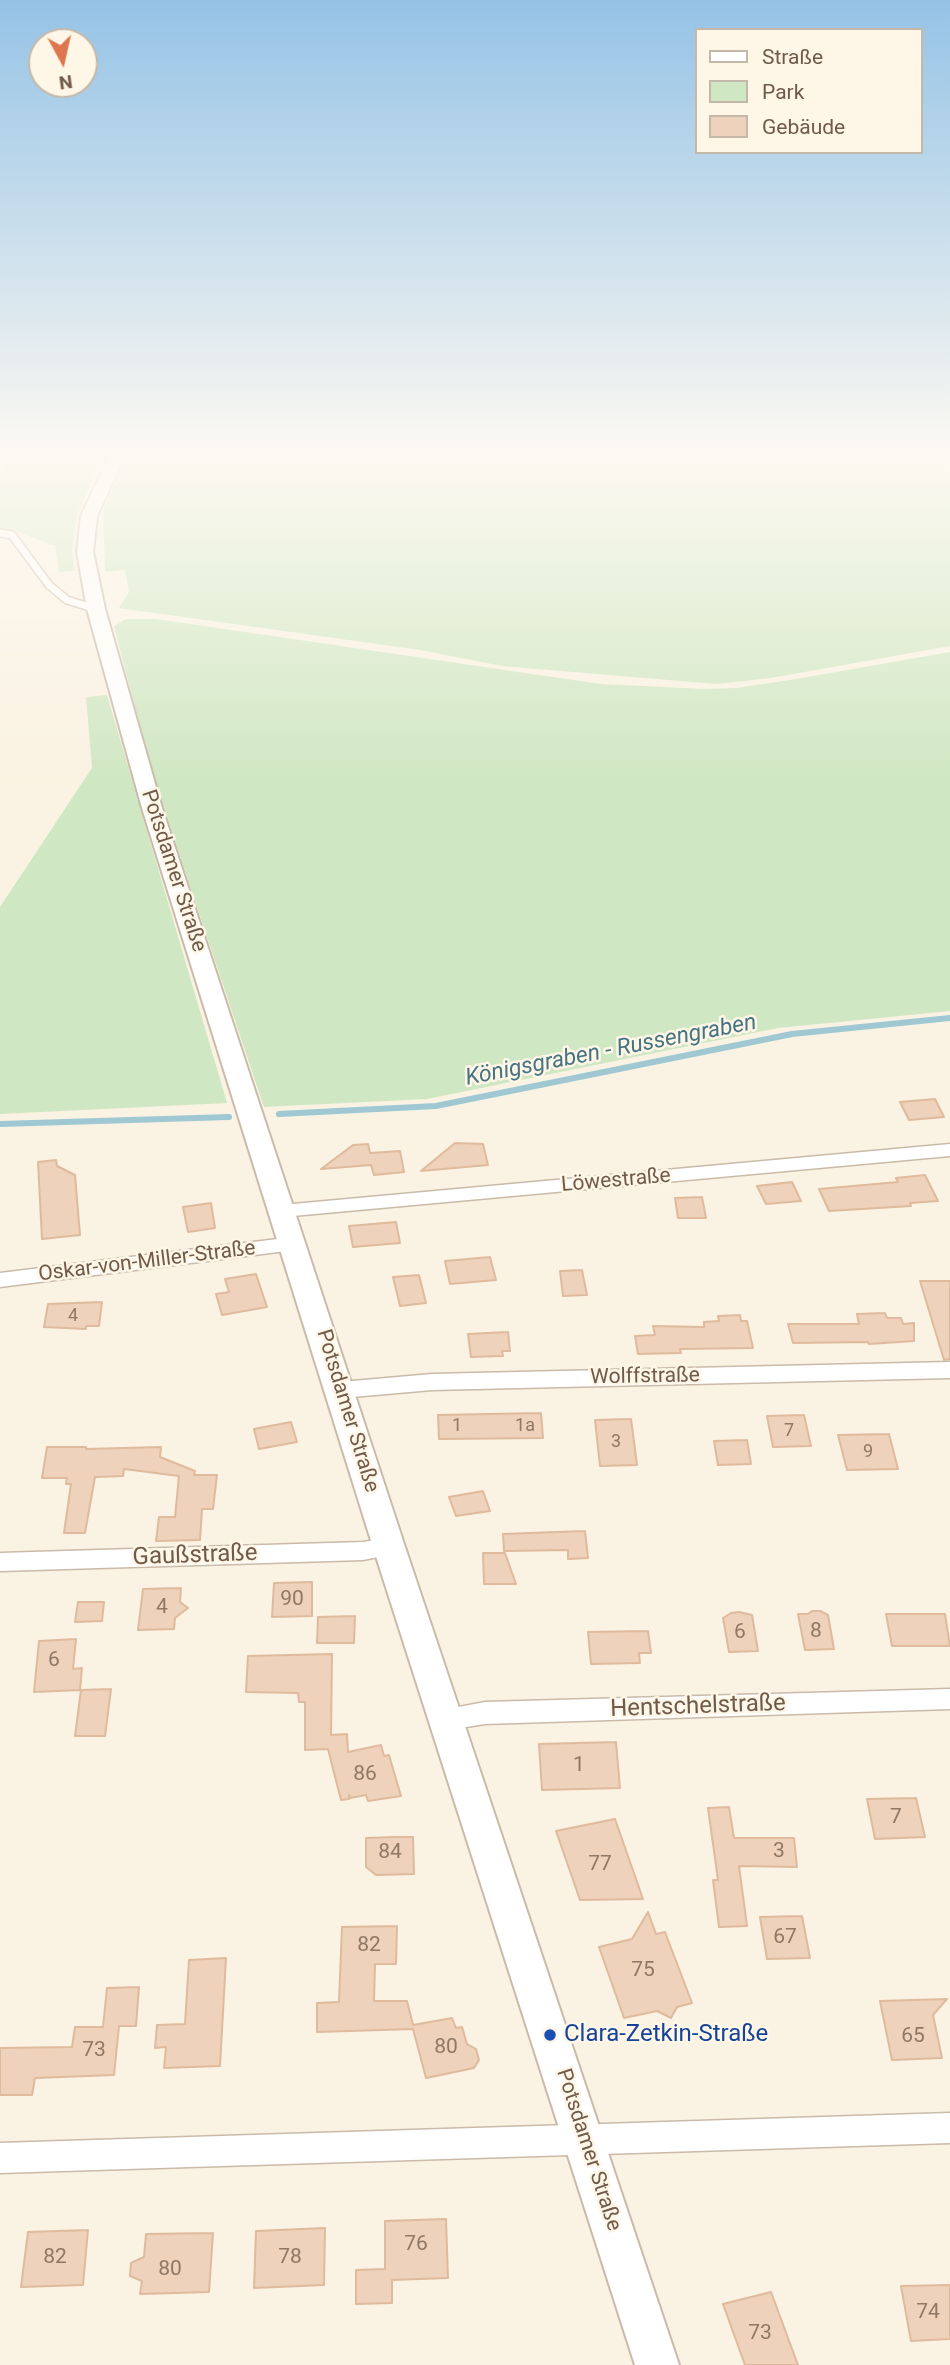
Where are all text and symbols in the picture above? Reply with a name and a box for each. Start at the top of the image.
north arrow [28,28,98,98]
legend [694,28,922,154]
text: Straße [762,45,823,69]
text: N [57,70,74,95]
text: Park [762,80,804,104]
text: Gebäude [762,115,845,139]
street label: Potsdamer Straße [135,787,211,955]
water label: Königsgraben - Russengraben [463,1009,759,1093]
street label: Löwestraße [560,1164,672,1198]
street label: Oskar-von-Miller-Straße [37,1236,257,1288]
house number: 4 [68,1305,78,1327]
street label: Potsdamer Straße [310,1326,384,1496]
street label: Wolffstraße [590,1363,700,1391]
house number: 1 [452,1415,462,1437]
house number: 1a [515,1415,535,1437]
house number: 7 [784,1420,794,1442]
house number: 3 [611,1431,621,1453]
house number: 9 [863,1441,873,1463]
street label: Gaußstraße [132,1539,258,1573]
house number: 90 [280,1587,304,1613]
house number: 4 [156,1595,168,1621]
house number: 8 [810,1619,822,1645]
house number: 6 [734,1620,746,1646]
house number: 6 [48,1648,60,1674]
street label: Hentschelstraße [610,1690,786,1724]
house number: 1 [573,1753,585,1779]
house number: 86 [353,1762,377,1788]
house number: 7 [890,1805,902,1831]
house number: 3 [773,1839,785,1865]
house number: 84 [378,1840,402,1866]
house number: 77 [588,1852,612,1878]
house number: 67 [773,1925,797,1951]
house number: 82 [357,1933,381,1959]
house number: 75 [631,1958,655,1984]
place label: Clara-Zetkin-Straße [564,2021,768,2049]
house number: 65 [901,2024,925,2050]
marker: Clara-Zetkin-Straße [542,2027,558,2043]
house number: 80 [434,2035,458,2061]
house number: 73 [82,2038,106,2064]
street label: Potsdamer Straße [550,2066,626,2234]
house number: 76 [404,2232,428,2258]
house number: 82 [43,2245,67,2271]
house number: 78 [278,2245,302,2271]
house number: 80 [158,2257,182,2283]
house number: 74 [916,2300,940,2326]
house number: 73 [748,2321,772,2347]

